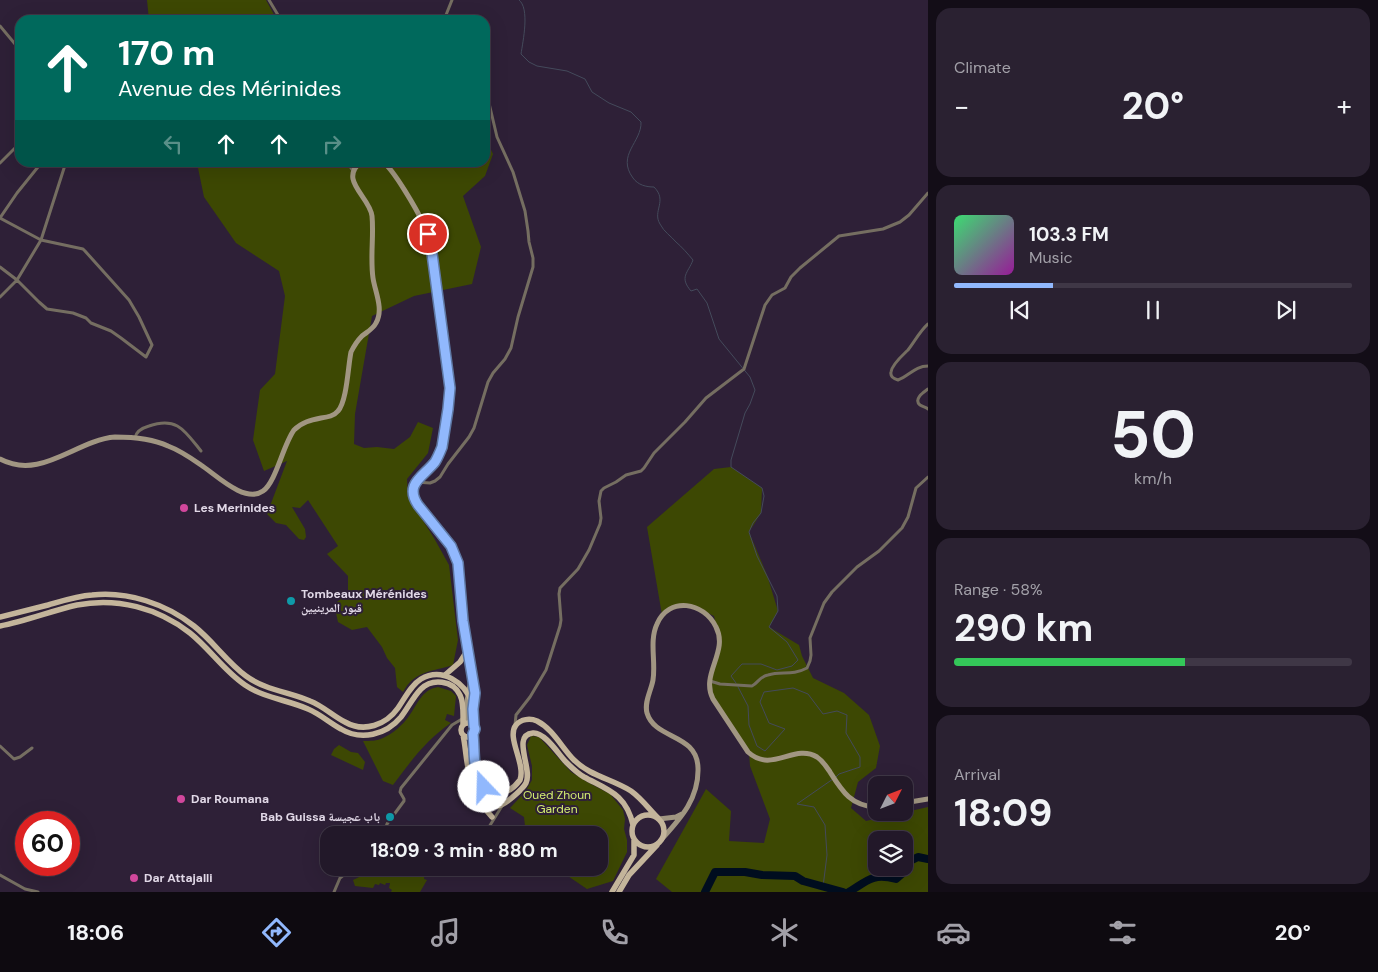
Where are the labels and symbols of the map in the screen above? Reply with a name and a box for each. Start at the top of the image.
pin [407,213,449,255]
place label: Les Merinides [194,500,275,516]
marker: Les Merinides [178,502,190,514]
place label: Tombeaux Mérénides قبور المرينيين [301,586,427,616]
marker: Tombeaux Mérénides قبور المرينيين [285,595,297,607]
position arrow [457,760,509,812]
north arrow [868,776,912,821]
park label: Oued Zhoun Garden [523,787,591,817]
place label: Dar Roumana [191,791,269,807]
marker: Dar Roumana [175,793,187,805]
place label: Bab Guissa باب عجيسة [260,809,380,825]
speed limit sign: 60 [15,811,80,876]
marker: Bab Guissa باب عجيسة [384,811,396,823]
place label: Dar Attajalli [144,870,213,886]
marker: Dar Attajalli [128,872,140,884]

